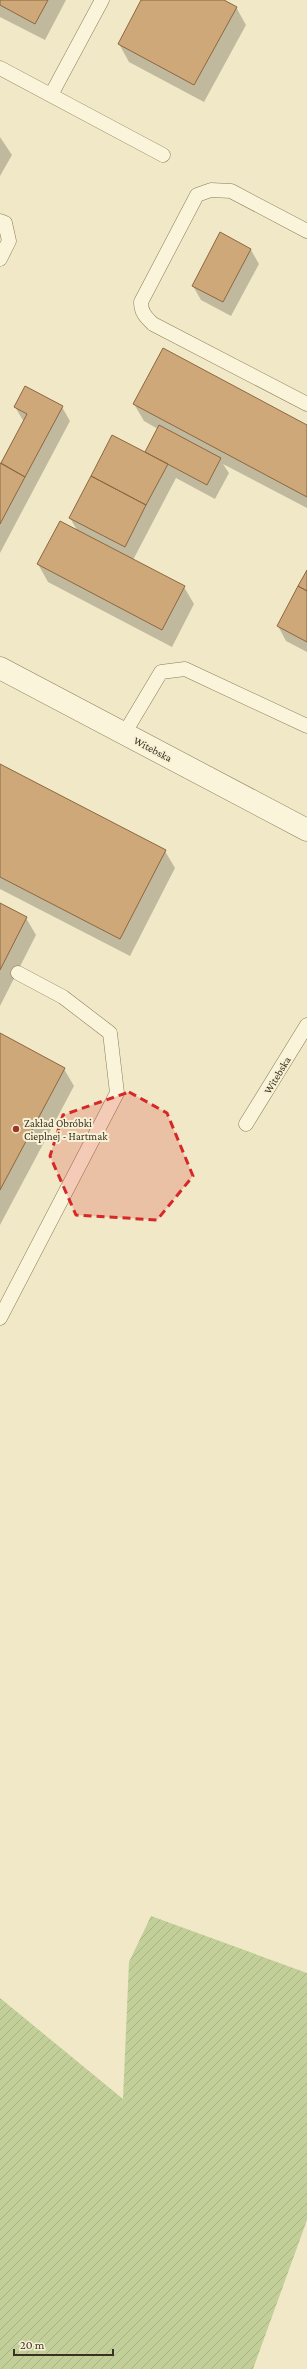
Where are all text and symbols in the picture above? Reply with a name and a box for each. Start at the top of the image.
street label: Witebska [132,734,174,764]
street label: Witebska [261,1054,293,1096]
place label: Zakład Obróbki Cieplnej - Hartmak [24,1117,108,1143]
marker: Zakład Obróbki Cieplnej - Hartmak [11,1124,21,1134]
scale bar [14,2331,113,2357]
text: 20 m [20,2338,45,2352]

